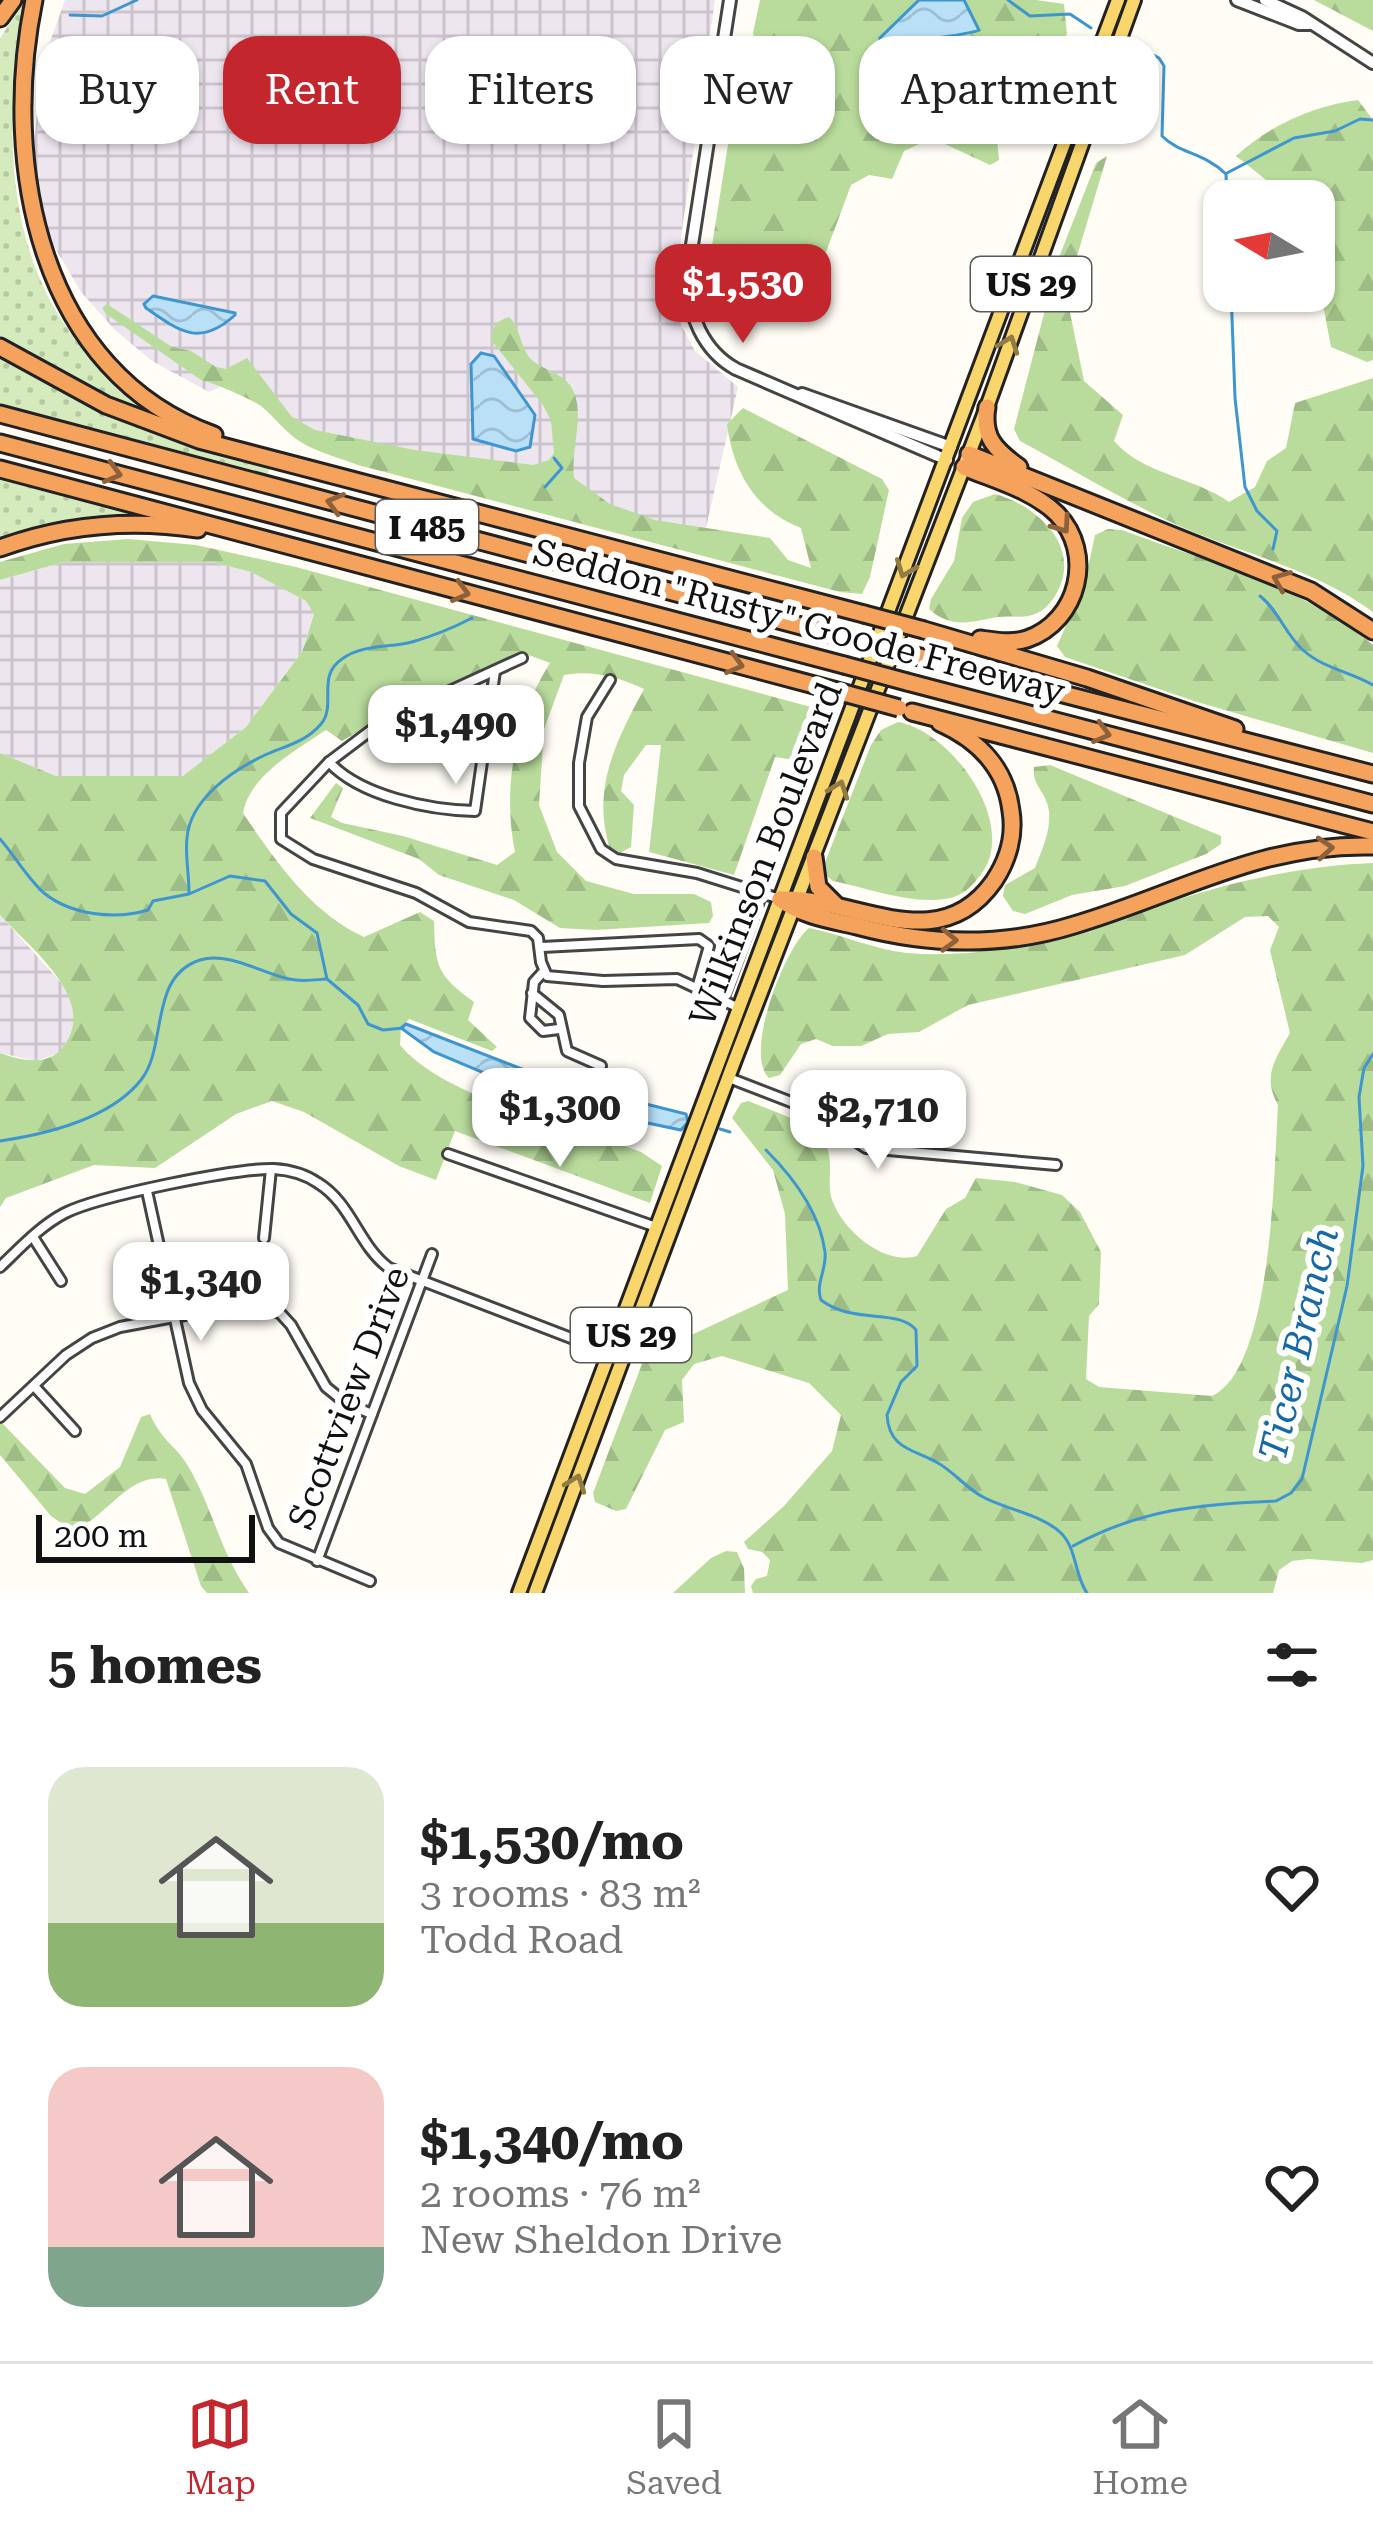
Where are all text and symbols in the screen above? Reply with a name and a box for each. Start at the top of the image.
chip: Buy [36,36,199,144]
chip: Rent [223,36,401,144]
chip: Filters [425,36,636,144]
chip: New [660,36,835,144]
chip: Apartment [859,36,1159,144]
north arrow [1203,180,1335,312]
map controls [1203,180,1335,312]
pin: $1,530 [645,244,841,346]
road number: US 29 [971,257,1091,311]
text: $1,530 [682,260,804,306]
one-way arrow [995,335,1020,356]
one-way arrow [102,458,123,483]
one-way arrow [326,492,346,517]
road number: I 485 [376,500,478,554]
one-way arrow [1048,512,1070,534]
street label: Seddon "Rusty" Goode Freeway [529,531,1070,713]
one-way arrow [895,558,920,579]
one-way arrow [1272,569,1293,594]
one-way arrow [450,578,471,603]
one-way arrow [724,650,744,675]
street label: Wilkinson Boulevard [681,676,851,1032]
pin: $1,490 [358,685,554,787]
text: $1,490 [395,701,517,747]
one-way arrow [1091,719,1111,744]
one-way arrow [825,780,850,801]
one-way arrow [1316,835,1335,861]
one-way arrow [940,927,959,953]
pin: $1,300 [462,1068,658,1170]
pin: $2,710 [780,1070,976,1172]
text: $1,300 [499,1084,621,1130]
text: $2,710 [817,1086,939,1132]
water label: Ticer Branch [1250,1223,1348,1465]
pin: $1,340 [103,1242,299,1344]
text: $1,340 [140,1258,262,1304]
street label: Scottview Drive [280,1261,418,1535]
road number: US 29 [571,1308,691,1362]
one-way arrow [562,1474,587,1495]
scale bar [36,1509,255,1562]
text: 200 m [54,1516,148,1555]
icon: filters [1259,1632,1325,1698]
text: 5 homes [48,1636,262,1695]
text: $1,530/mo [420,1812,684,1871]
icon: home [144,1815,288,1959]
icon: heart [1259,1854,1325,1920]
text: 3 rooms · 83 m² [420,1871,701,1917]
text: Todd Road [420,1917,623,1963]
text: $1,340/mo [420,2112,684,2171]
icon: home [144,2115,288,2259]
icon: heart [1259,2154,1325,2220]
text: 2 rooms · 76 m² [420,2171,701,2217]
text: New Sheldon Drive [420,2217,782,2263]
tab: Map [185,2391,256,2502]
tab: Saved [626,2391,722,2502]
tab: Home [1092,2391,1188,2502]

